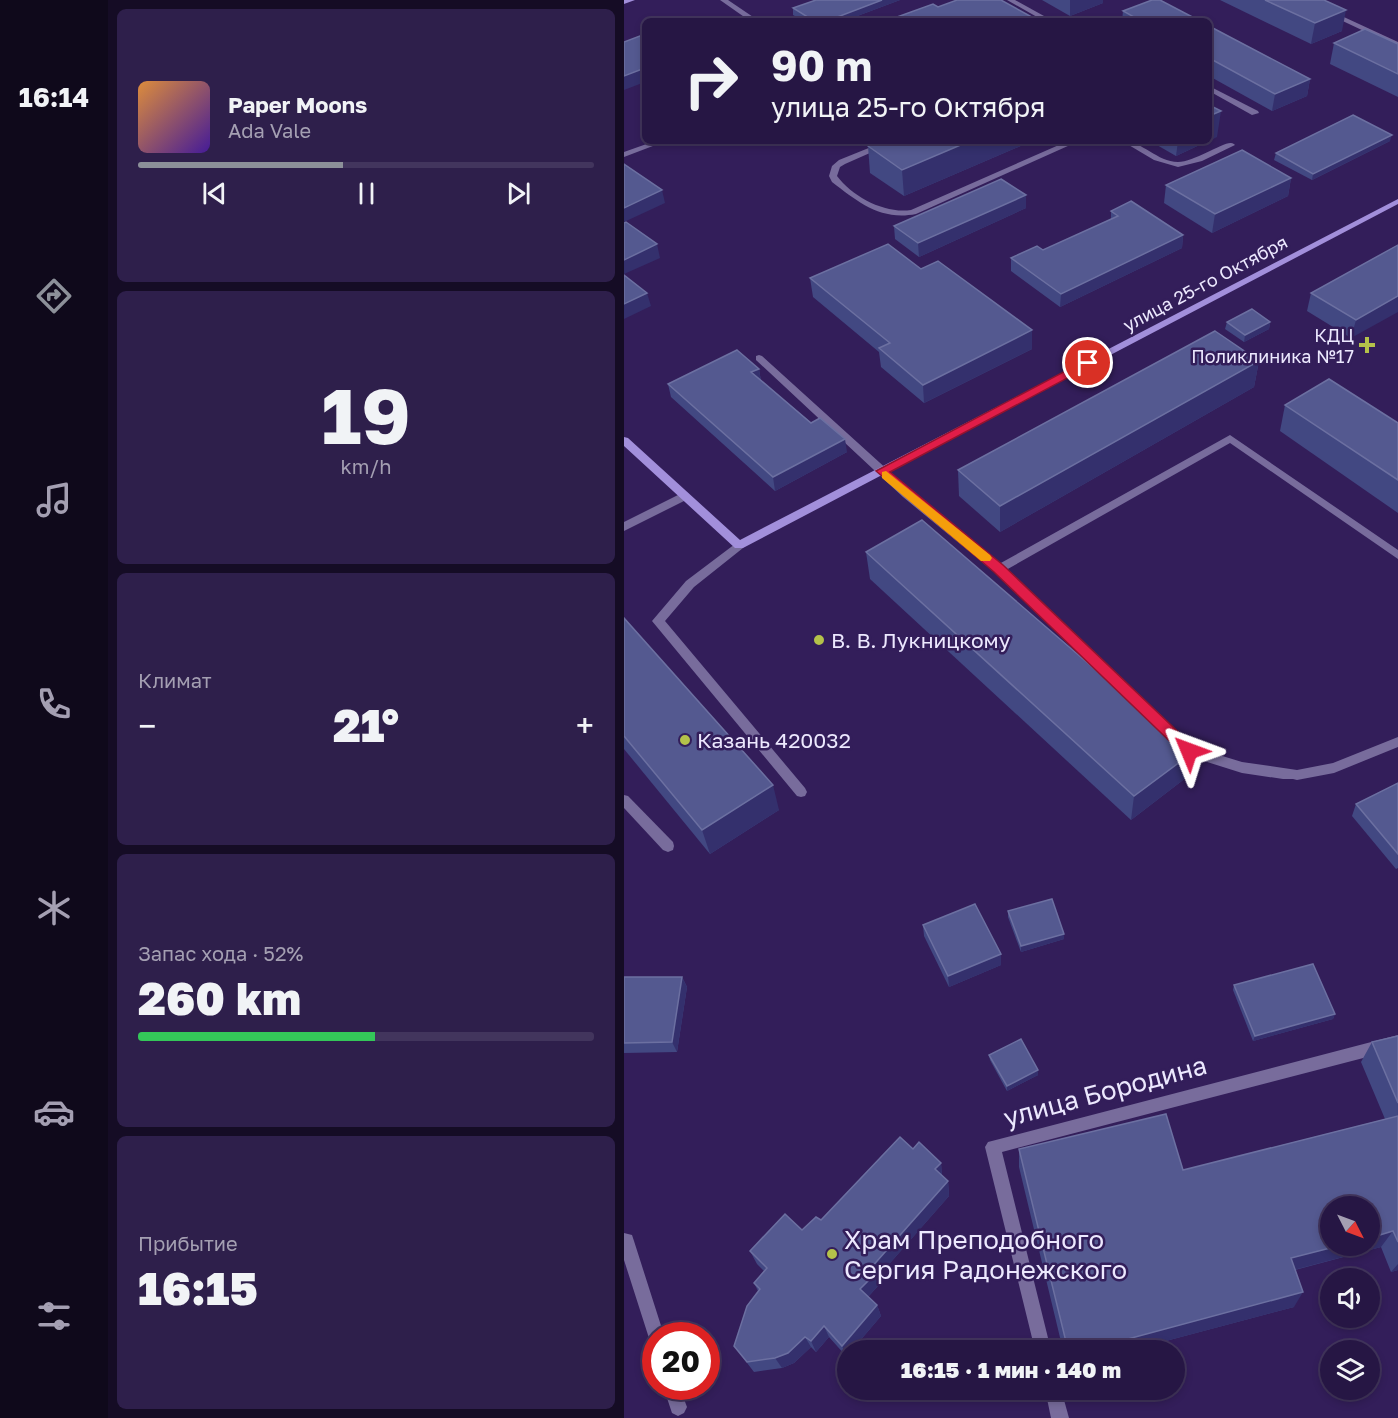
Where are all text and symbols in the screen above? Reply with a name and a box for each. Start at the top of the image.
text: 90 m [771,40,872,90]
icon: right [672,42,750,120]
text: 16:14 [19,81,89,113]
text: Paper Moons [228,91,367,118]
text: улица 25-го Октября [771,91,1045,123]
text: Ada Vale [228,118,311,142]
icon: previous [198,177,231,210]
icon: pause [350,177,383,210]
icon: next [502,177,535,210]
street label: улица 25-го Октября [1119,230,1291,336]
icon: directions [33,275,75,317]
place label: КДЦ Поликлиника №17 [1191,324,1354,367]
marker: КДЦ Поликлиника №17 [1358,336,1376,354]
pin [1062,337,1113,388]
icon: arrive [1071,346,1104,379]
text: 19 [321,368,411,461]
text: km/h [341,454,391,478]
icon: music [33,479,75,521]
place label: В. В. Лукницкому [831,627,1011,653]
marker: В. В. Лукницкому [812,633,826,647]
text: Климат [138,668,212,692]
icon: phone [33,683,75,725]
text: 21° [333,698,399,752]
text: − [138,706,156,745]
text: + [576,706,594,745]
position arrow [1157,719,1221,783]
place label: Казань 420032 [697,727,851,753]
marker: Казань 420032 [678,733,692,747]
icon: climate [33,887,75,929]
text: Запас хода · 52% [138,941,303,965]
text: 260 km [138,971,301,1025]
street label: улица Бородина [1000,1049,1210,1133]
icon: car [33,1091,75,1133]
north arrow [1320,1196,1380,1256]
map controls [1320,1196,1380,1400]
place label: Храм Преподобного Сергия Радонежского [844,1224,1127,1285]
text: Прибытие [138,1231,238,1255]
marker: Храм Преподобного Сергия Радонежского [825,1247,839,1261]
text: 16:15 [138,1261,258,1315]
button: sound [1320,1268,1380,1328]
icon: filters [33,1295,75,1337]
speed limit sign: 20 [642,1322,720,1400]
button: layers [1320,1340,1380,1400]
text: 16:15 · 1 мин · 140 m [901,1356,1121,1383]

